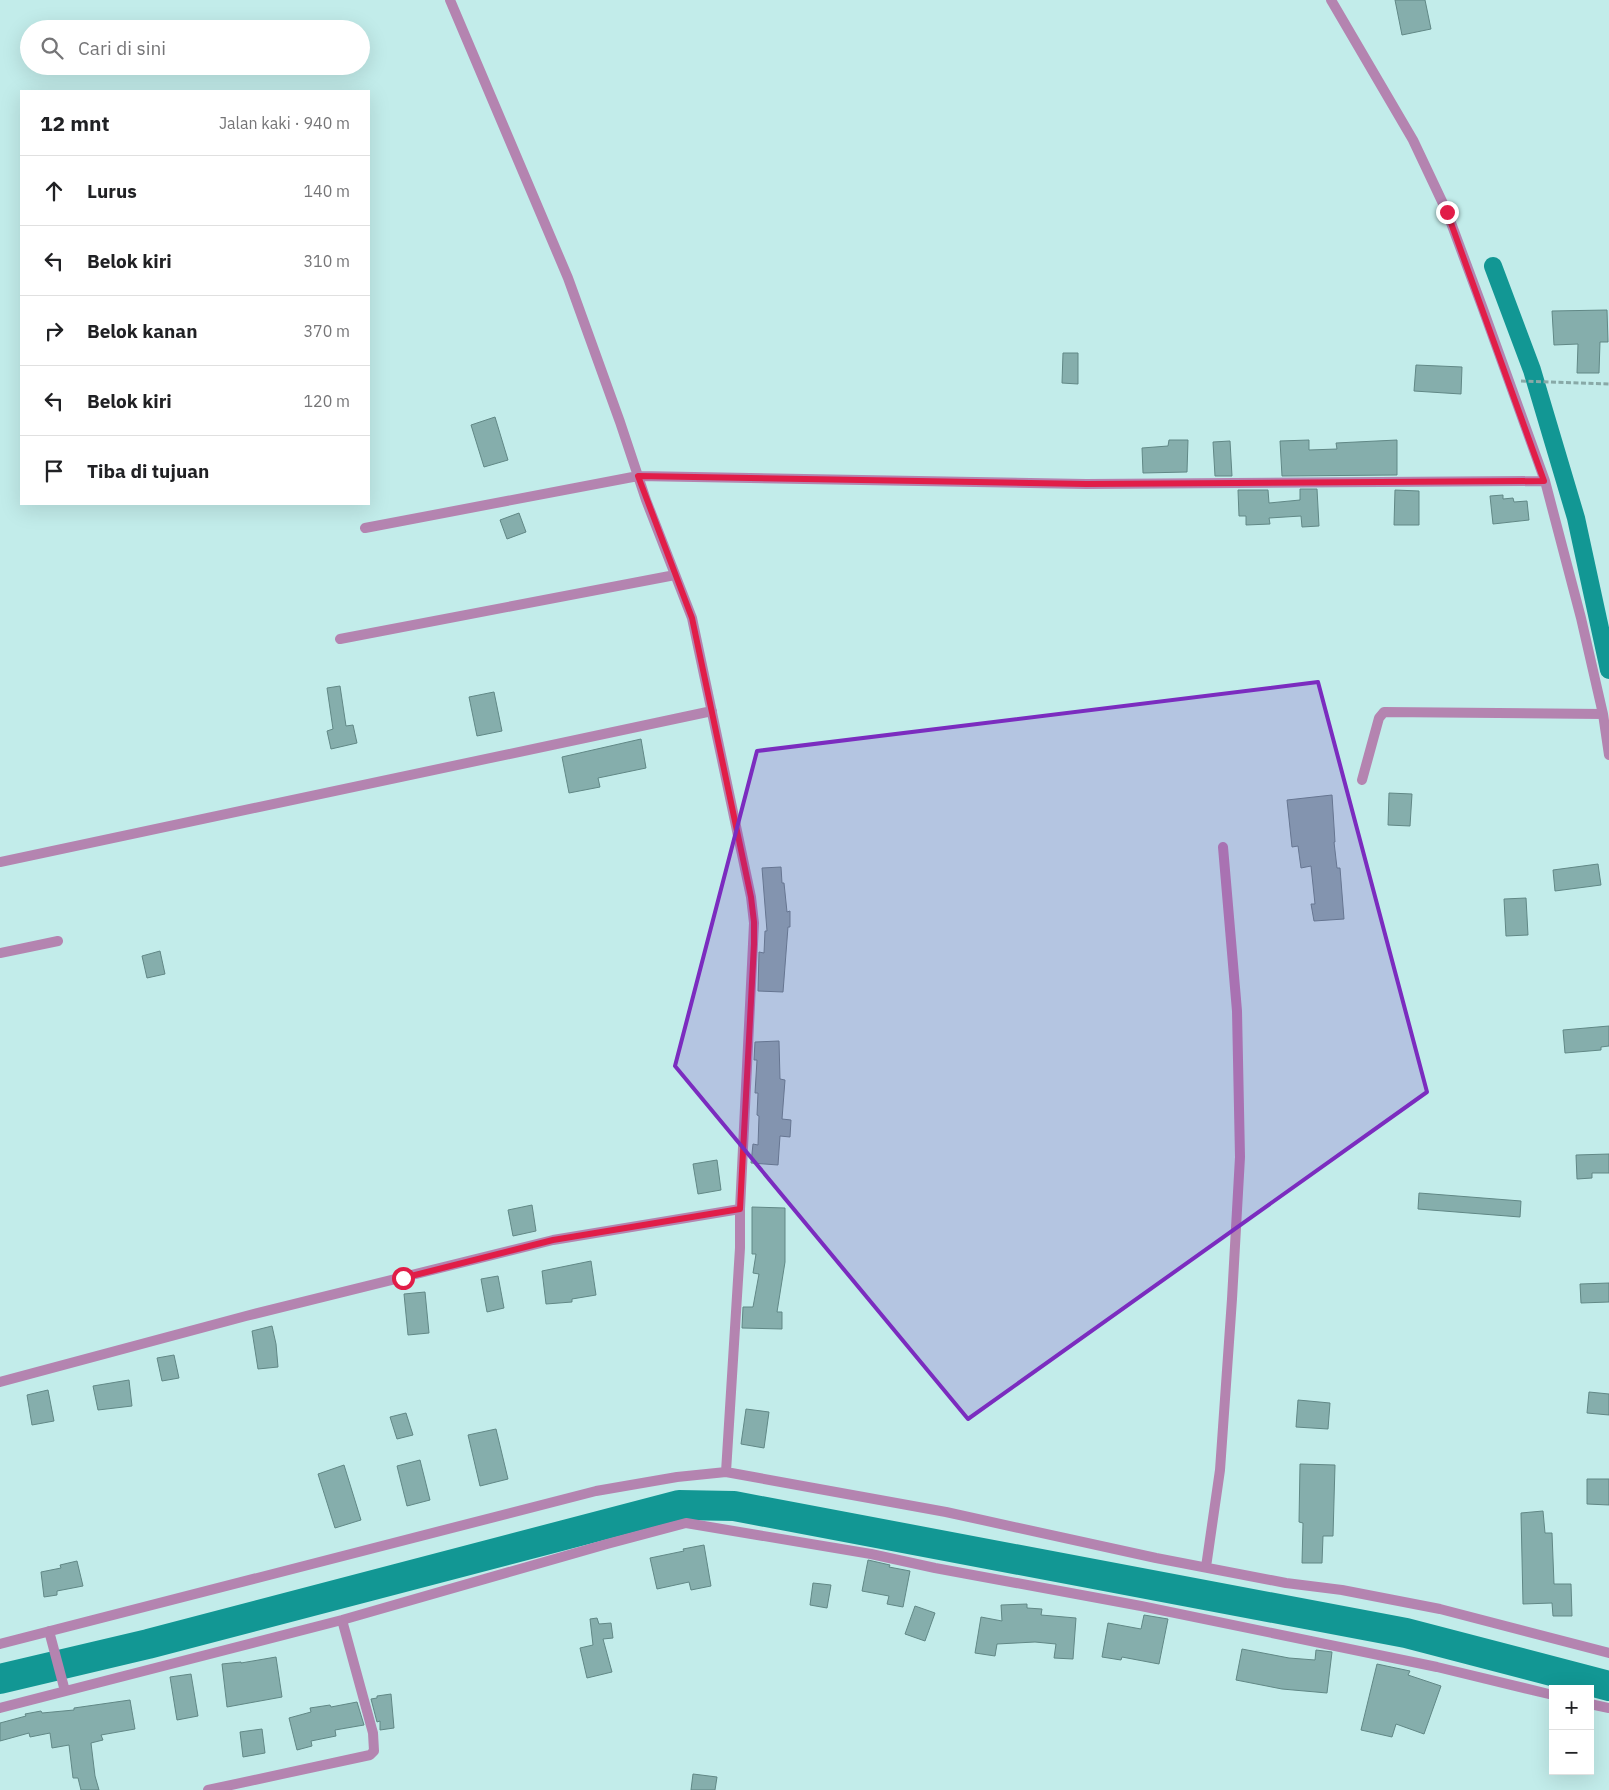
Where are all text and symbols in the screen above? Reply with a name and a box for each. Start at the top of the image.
search box [20,20,370,75]
icon: search [38,34,66,62]
text: Cari di sini [78,36,166,60]
text: 12 mnt [40,109,110,137]
text: Jalan kaki · 940 m [219,113,350,133]
icon: ahead [40,177,68,205]
text: Lurus [87,179,137,203]
text: 140 m [303,181,350,201]
route end [1436,201,1459,224]
icon: left [40,247,68,275]
text: Belok kiri [87,249,172,273]
text: 310 m [303,251,350,271]
icon: right [40,317,68,345]
text: Belok kanan [87,319,198,343]
text: 370 m [303,321,350,341]
icon: left [40,387,68,415]
text: Belok kiri [87,389,172,413]
text: 120 m [303,391,350,411]
icon: arrive [40,457,68,485]
text: Tiba di tujuan [87,459,209,483]
route start [392,1267,415,1290]
map controls [1549,1685,1594,1775]
button: + [1549,1685,1594,1730]
button: − [1549,1730,1594,1775]

